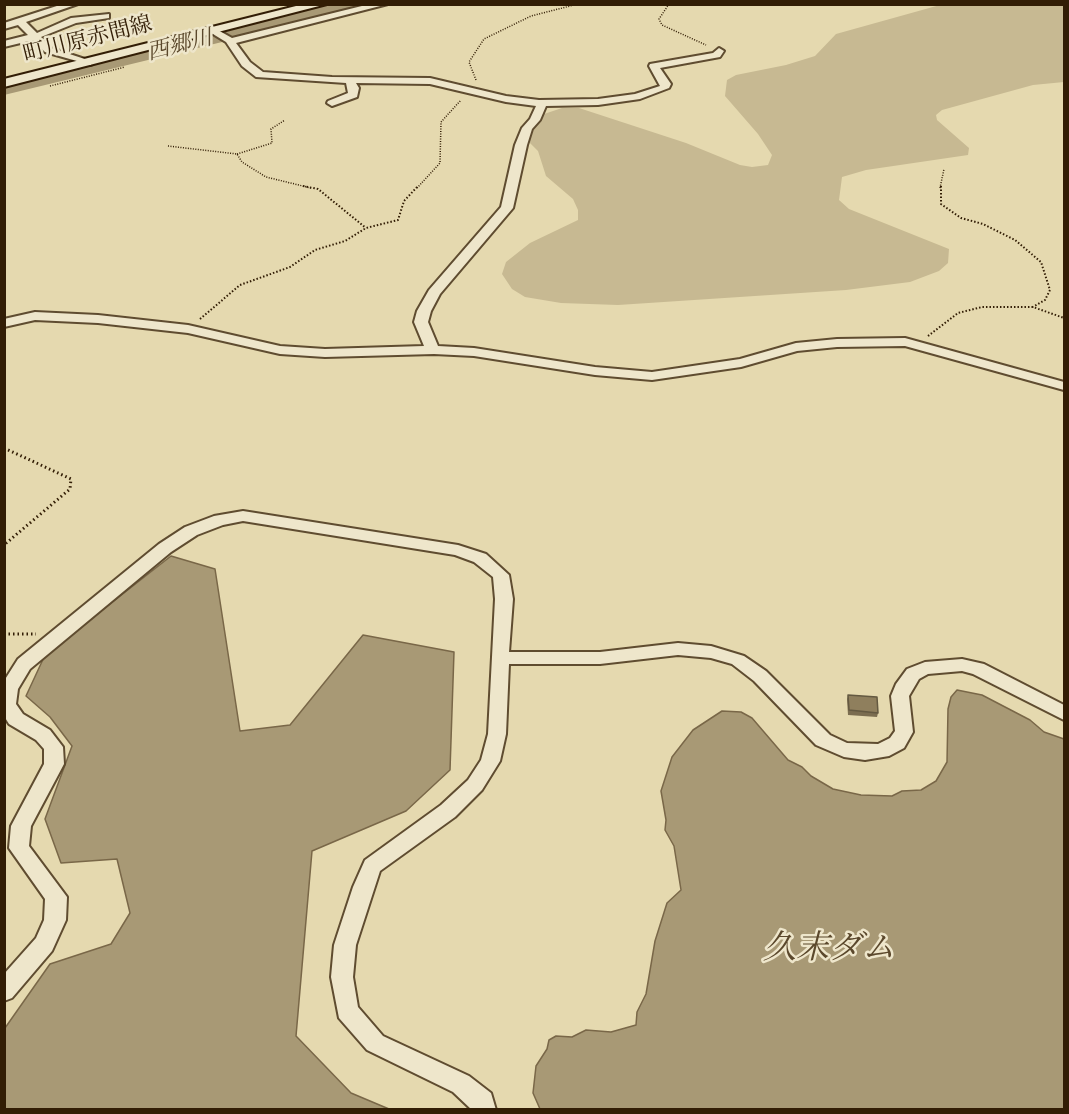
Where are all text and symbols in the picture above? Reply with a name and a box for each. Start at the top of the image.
street label: 町川原赤間線 [21,12,155,70]
water label: 西郷川 [145,26,215,68]
water label: 久末ダム [763,931,895,971]

